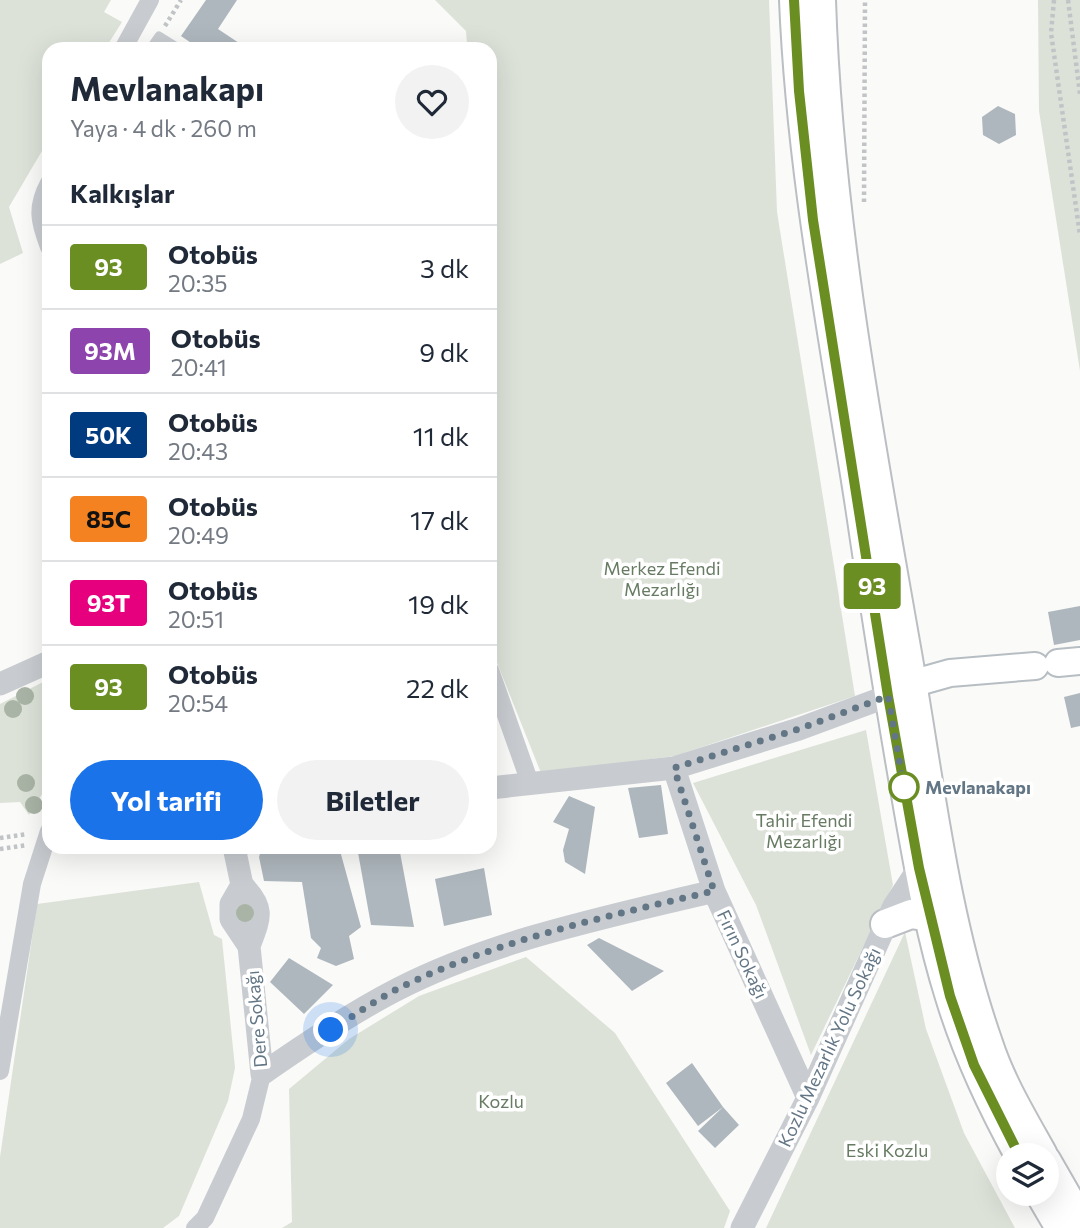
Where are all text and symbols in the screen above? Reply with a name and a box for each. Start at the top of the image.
button: heart [395,65,469,139]
text: Mevlanakapı [70,67,264,108]
text: Yaya · 4 dk · 260 m [70,114,257,142]
text: Kalkışlar [70,177,175,208]
text: Otobüs [168,238,258,269]
text: 93 [94,252,123,281]
text: 3 dk [420,252,469,283]
text: 20:35 [168,269,227,297]
text: Otobüs [171,322,261,353]
text: 93M [84,336,136,365]
text: 9 dk [419,336,469,367]
text: 20:41 [171,353,227,381]
text: Otobüs [168,406,258,437]
text: 50K [85,420,132,449]
text: 11 dk [413,420,469,451]
text: 20:43 [168,437,228,465]
text: Otobüs [168,490,258,521]
text: 85C [86,504,131,533]
text: 17 dk [410,504,469,535]
text: 20:49 [168,521,229,549]
park label: Merkez Efendi Mezarlığı [603,557,721,600]
line badge: 93 [840,563,903,609]
text: 93 [858,571,886,600]
text: Otobüs [168,574,258,605]
text: 93T [87,588,130,617]
text: 19 dk [408,588,469,619]
text: 20:51 [168,605,224,633]
text: Otobüs [168,658,258,689]
text: 93 [94,672,123,701]
text: 22 dk [406,672,469,703]
text: 20:54 [168,689,228,717]
button: Yol tarifi [70,760,263,840]
button: Biletler [277,760,469,840]
marker: Mevlanakapı [889,772,919,802]
place label: Mevlanakapı [925,776,1031,798]
park label: Tahir Efendi Mezarlığı [756,809,852,852]
street label: Fırın Sokağı [713,906,773,1002]
street label: Kozlu Mezarlık Yolu Sokağı [773,944,885,1150]
street label: Dere Sokağı [241,970,271,1068]
your location [313,1012,348,1047]
park label: Kozlu [478,1090,524,1112]
park label: Eski Kozlu [846,1139,928,1161]
map controls [996,1143,1059,1206]
button: layers [996,1143,1059,1206]

